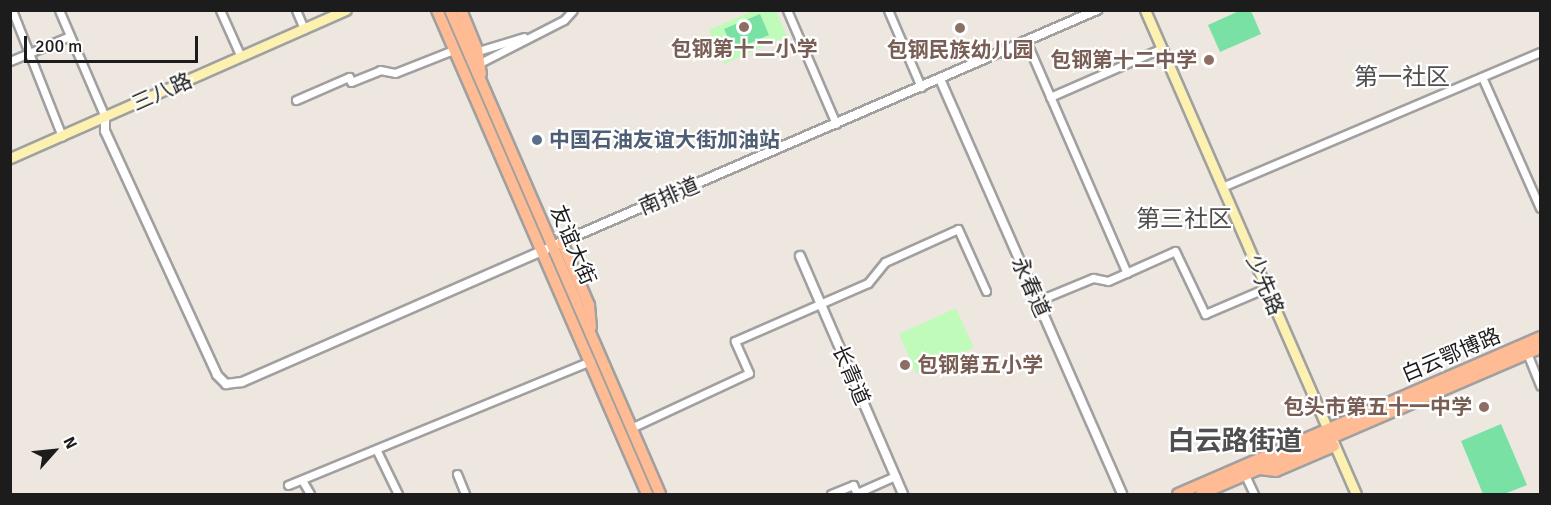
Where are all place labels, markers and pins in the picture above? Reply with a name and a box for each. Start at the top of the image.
marker: 包钢第十二小学 [737,20,751,34]
marker: 包钢民族幼儿园 [953,21,967,35]
place label: 包钢第十二小学 [671,36,817,62]
place label: 包钢民族幼儿园 [887,37,1033,63]
place label: 包钢第十二中学 [1050,47,1197,73]
marker: 包钢第十二中学 [1202,53,1216,67]
place label: 中国石油友谊大街加油站 [549,127,780,153]
marker: 中国石油友谊大街加油站 [530,133,544,147]
place label: 包钢第五小学 [917,352,1043,378]
marker: 包钢第五小学 [898,358,912,372]
place label: 包头市第五十一中学 [1283,394,1472,420]
marker: 包头市第五十一中学 [1477,400,1491,414]

